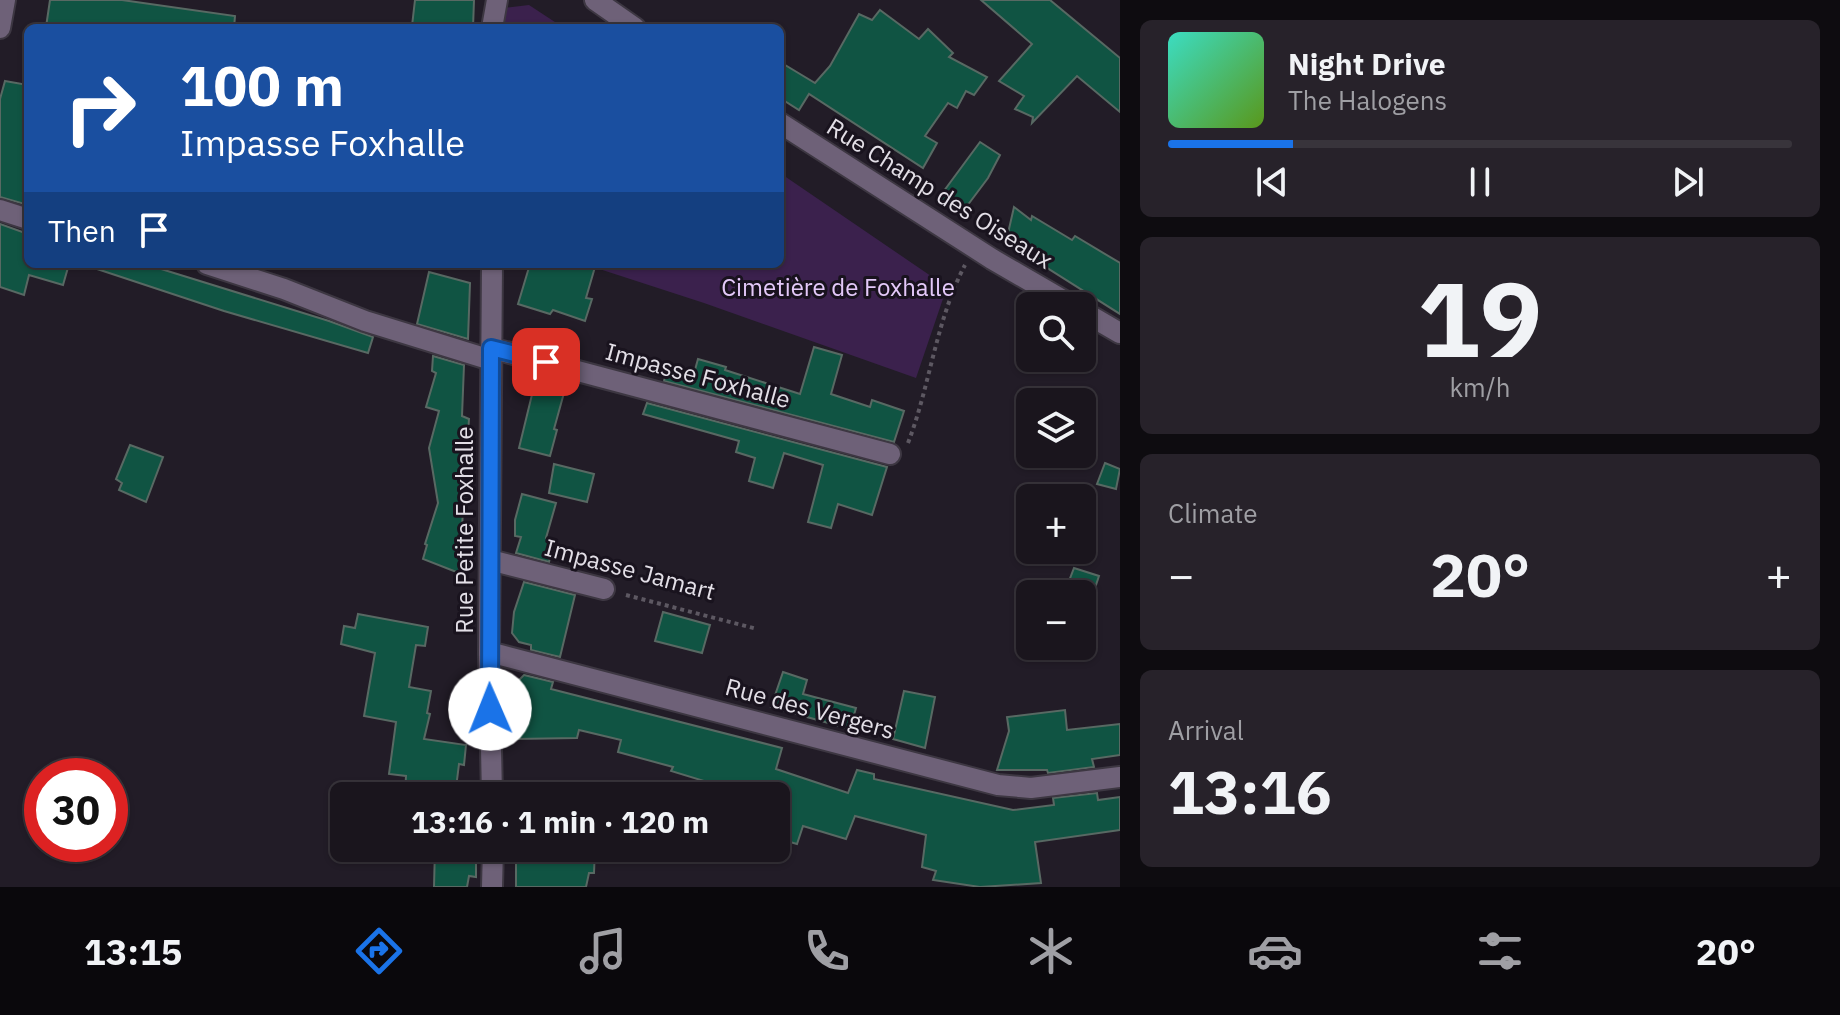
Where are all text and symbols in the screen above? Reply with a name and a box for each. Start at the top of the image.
text: Night Drive [1288,44,1446,83]
text: 100 m [180,49,344,121]
icon: right [48,56,152,160]
text: The Halogens [1288,83,1447,117]
street label: Rue Champ des Oiseaux [821,110,1059,276]
text: Impasse Foxhalle [180,119,465,166]
icon: previous [1250,160,1294,204]
icon: pause [1458,160,1502,204]
icon: next [1666,160,1710,204]
icon: arrive [132,208,176,252]
text: Then [48,211,116,250]
text: 19 [1418,250,1542,386]
park label: Cimetière de Foxhalle [721,271,955,303]
map controls [1016,292,1096,660]
button: search [1016,292,1096,372]
pin [512,328,580,396]
street label: Impasse Foxhalle [602,335,794,415]
icon: arrive [524,340,568,384]
text: km/h [1449,370,1511,404]
button: layers [1016,388,1096,468]
street label: Rue Petite Foxhalle [448,426,480,634]
button: + [1016,484,1096,564]
text: Climate [1168,496,1258,530]
street label: Impasse Jamart [541,531,719,607]
text: 20° [1430,535,1530,614]
text: − [1168,546,1194,603]
text: + [1766,546,1792,603]
button: − [1016,580,1096,660]
position arrow [448,667,532,751]
street label: Rue des Vergers [722,670,898,746]
text: Arrival [1168,713,1244,747]
text: 13:16 [1168,752,1332,831]
speed limit sign: 30 [24,758,128,862]
text: 13:16 · 1 min · 120 m [411,802,709,841]
icon: directions [351,923,407,979]
icon: music [575,923,631,979]
icon: phone [799,923,855,979]
icon: climate [1023,923,1079,979]
icon: car [1247,923,1303,979]
icon: filters [1472,923,1528,979]
text: 13:15 [84,928,182,975]
text: 20° [1696,928,1756,975]

